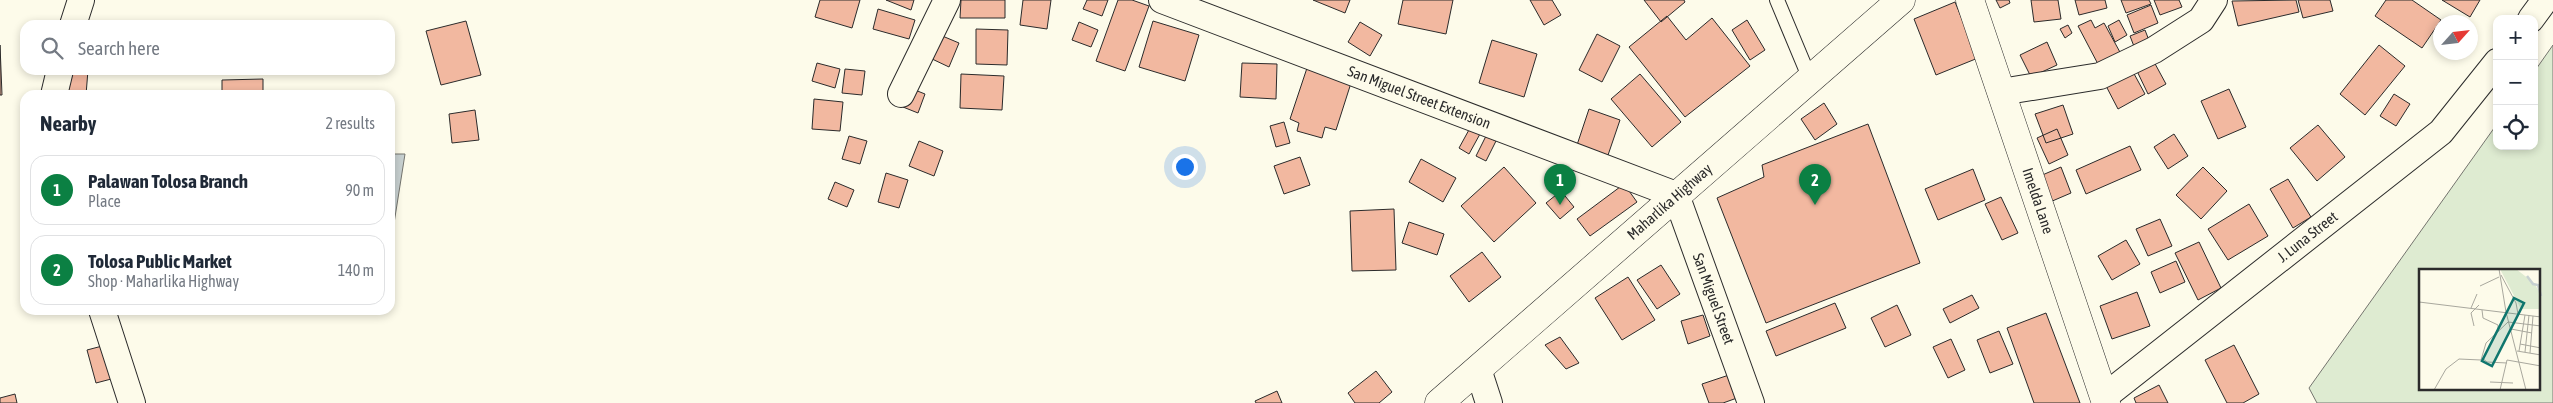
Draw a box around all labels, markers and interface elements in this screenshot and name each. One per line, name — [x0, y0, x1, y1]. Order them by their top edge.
north arrow — [2433, 15, 2478, 60]
map controls — [2493, 15, 2538, 150]
button: + — [2493, 15, 2538, 60]
search box — [20, 20, 395, 75]
icon: search — [38, 34, 66, 62]
text: Search here — [78, 37, 160, 59]
button: − — [2493, 60, 2538, 105]
street label: San Miguel Street Extension — [1345, 62, 1493, 132]
button: locate — [2493, 105, 2538, 150]
text: Nearby — [40, 111, 96, 135]
text: 2 results — [325, 114, 375, 132]
your location — [1172, 154, 1198, 180]
street label: Maharlika Highway — [1623, 160, 1715, 243]
pin: 1 — [1544, 164, 1576, 205]
pin: 2 — [1799, 164, 1831, 205]
street label: Imelda Lane — [2019, 166, 2057, 236]
text: Palawan Tolosa Branch — [88, 170, 248, 192]
text: 1 — [53, 181, 61, 199]
text: 90 m — [345, 181, 374, 199]
text: Place — [88, 192, 121, 210]
street label: J. Luna Street — [2274, 208, 2341, 265]
text: Tolosa Public Market — [88, 250, 232, 272]
street label: San Miguel Street — [1690, 251, 1738, 346]
text: 2 — [53, 261, 61, 279]
text: 140 m — [338, 261, 374, 279]
inset map — [2419, 269, 2540, 390]
text: Shop · Maharlika Highway — [88, 272, 239, 290]

